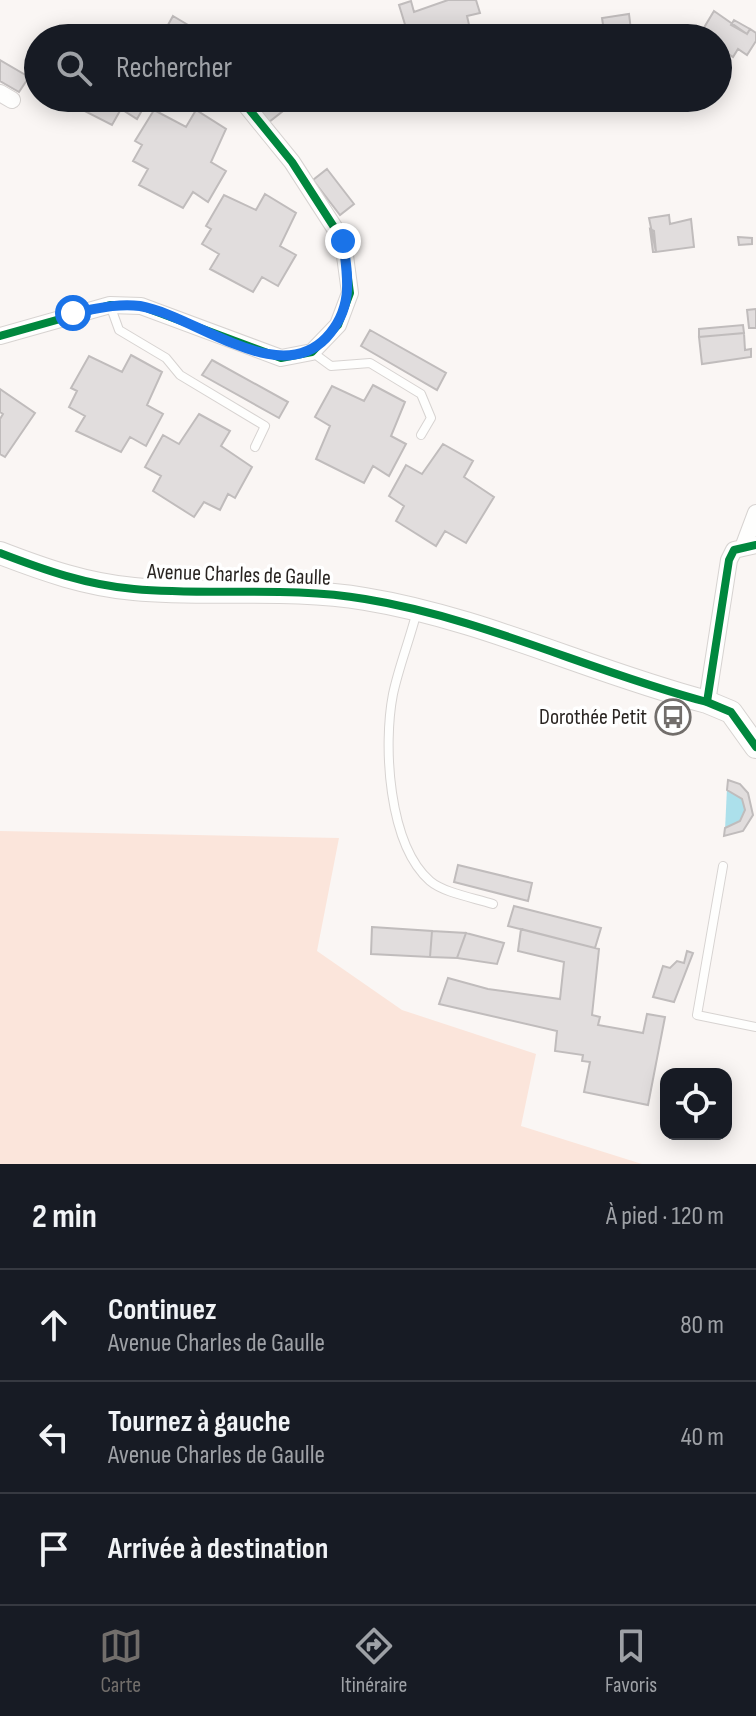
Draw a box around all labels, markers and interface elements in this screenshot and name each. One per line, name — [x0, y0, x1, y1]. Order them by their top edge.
search box — [24, 24, 732, 112]
icon: search — [52, 46, 96, 90]
text: Rechercher — [116, 50, 232, 86]
route end — [325, 223, 361, 259]
route start — [55, 295, 91, 331]
street label: Avenue Charles de Gaulle — [146, 558, 331, 592]
bus stop icon: Dorothée Petit — [654, 698, 692, 736]
place label: Dorothée Petit — [539, 704, 647, 731]
map controls — [660, 1068, 732, 1140]
button: locate — [660, 1068, 732, 1140]
text: 2 min — [32, 1196, 97, 1237]
text: À pied · 120 m — [606, 1201, 724, 1232]
text: Continuez — [108, 1292, 217, 1328]
icon: ahead — [32, 1303, 76, 1347]
text: 80 m — [680, 1310, 724, 1341]
text: Avenue Charles de Gaulle — [108, 1328, 325, 1359]
text: Tournez à gauche — [108, 1404, 291, 1440]
icon: left — [32, 1415, 76, 1459]
text: 40 m — [681, 1422, 724, 1453]
text: Avenue Charles de Gaulle — [108, 1440, 325, 1471]
icon: arrive — [32, 1527, 76, 1571]
text: Arrivée à destination — [108, 1531, 328, 1567]
tab: Carte — [99, 1624, 143, 1699]
tab: Itinéraire — [341, 1624, 407, 1699]
tab: Favoris — [605, 1624, 657, 1699]

